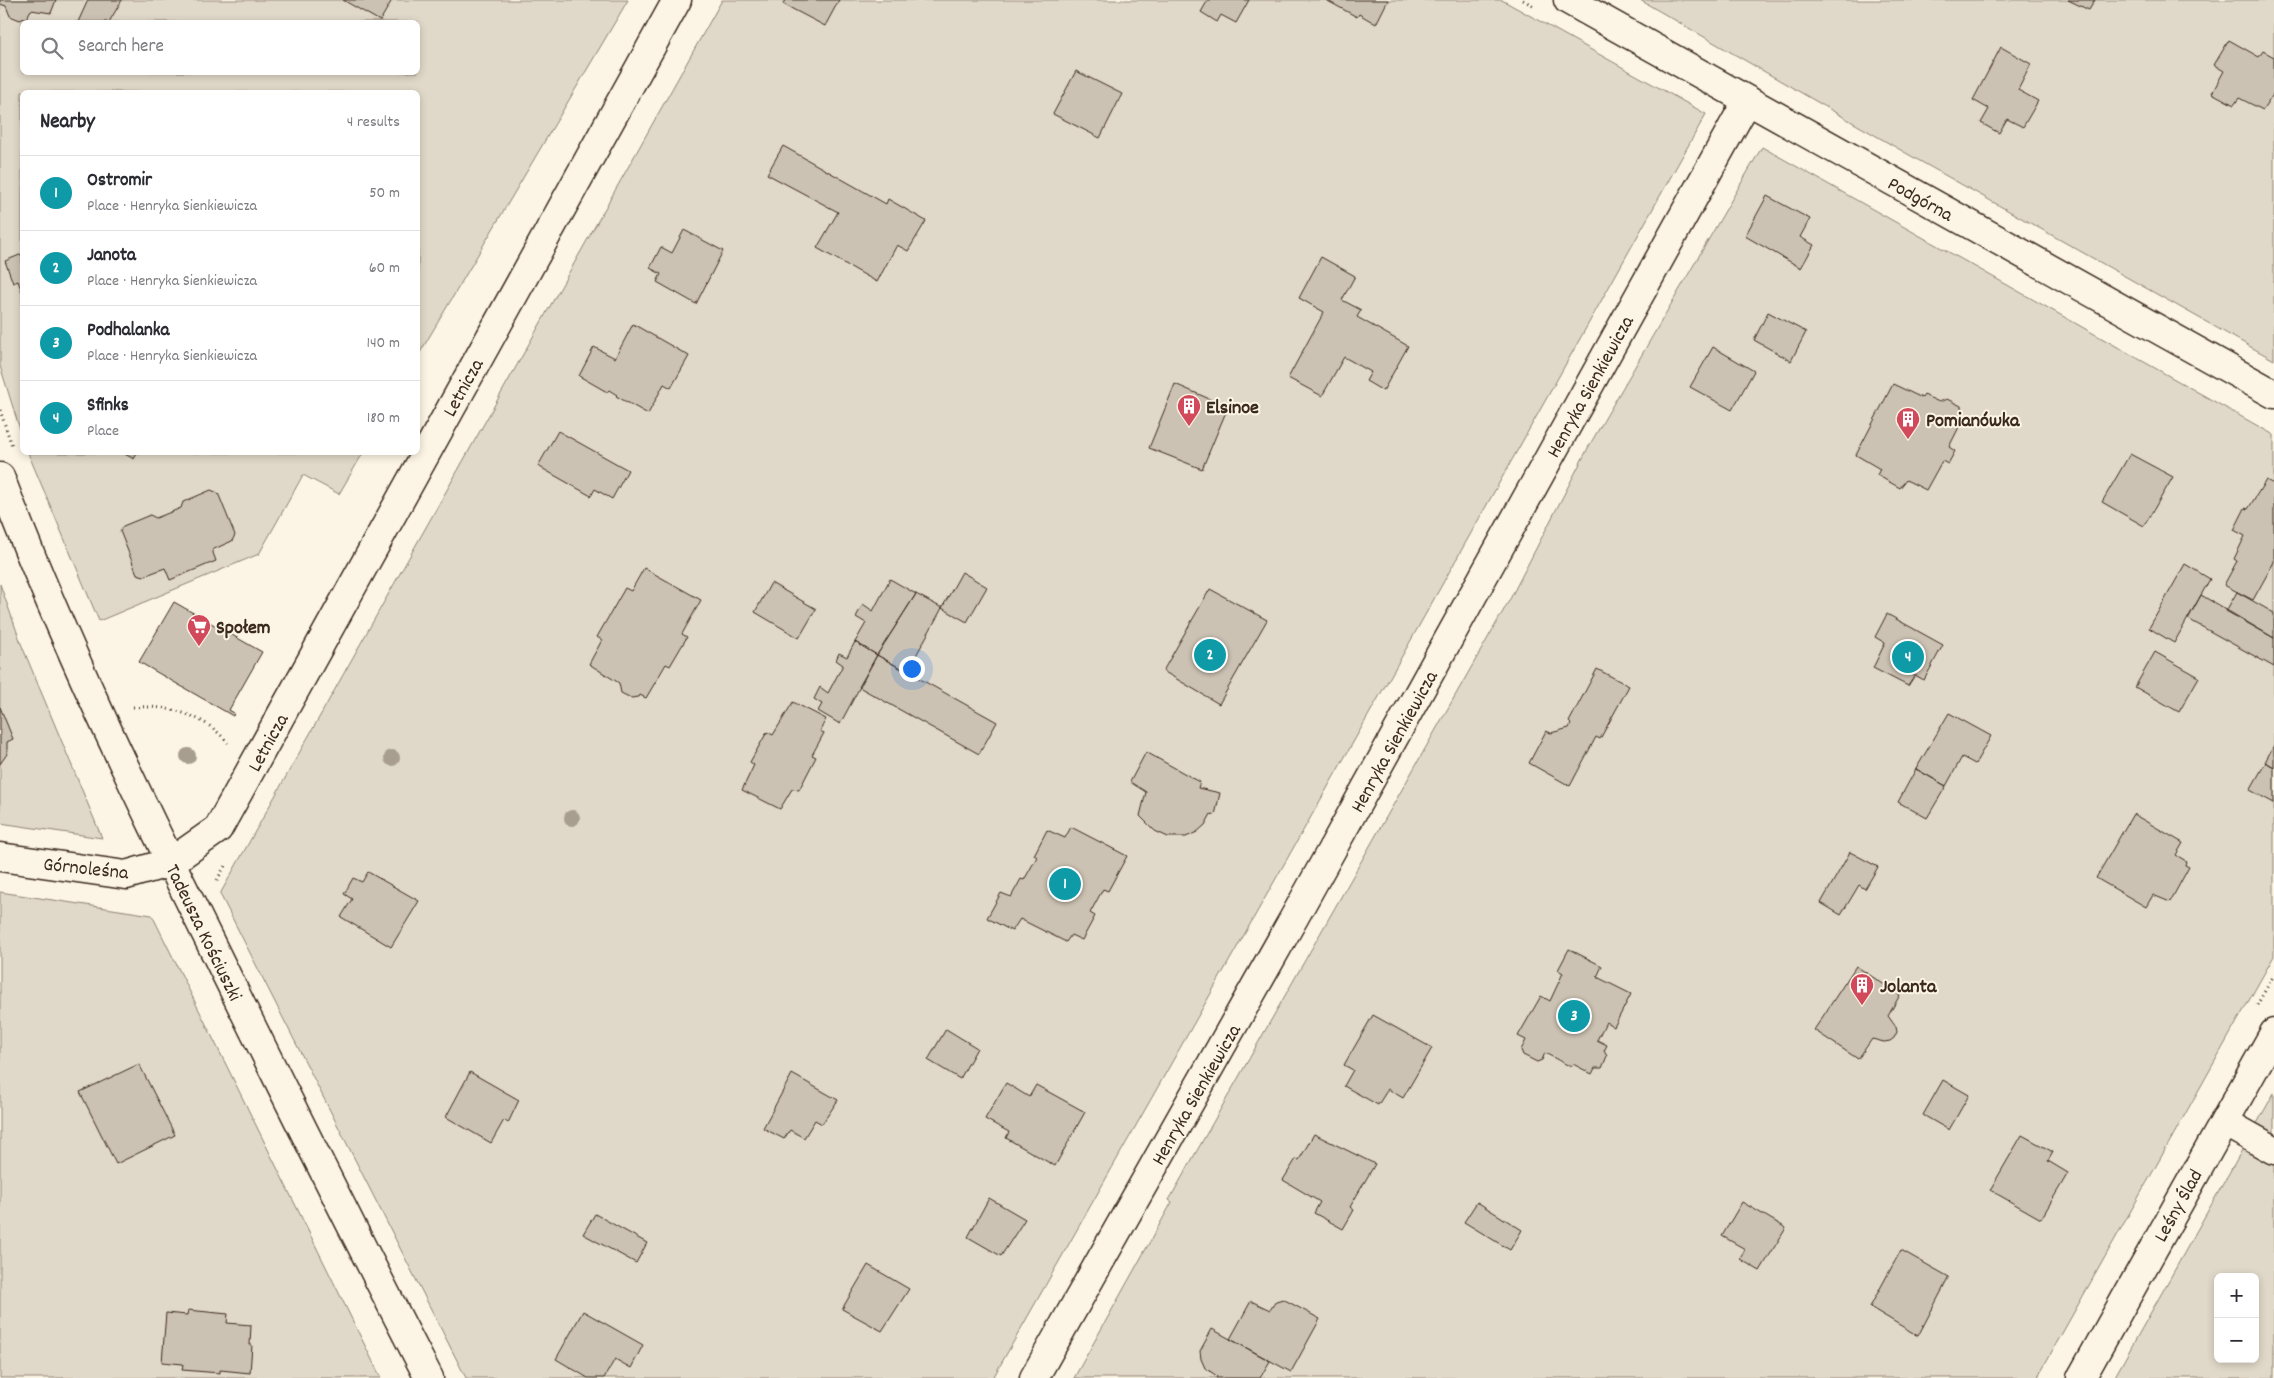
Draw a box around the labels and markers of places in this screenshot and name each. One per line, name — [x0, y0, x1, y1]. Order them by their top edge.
building icon: Elsinoe — [1176, 393, 1202, 427]
place label: Elsinoe — [1206, 395, 1259, 423]
building icon: Pomianówka — [1895, 406, 1921, 440]
place label: Pomianówka — [1926, 408, 2020, 436]
supermarket icon: Społem — [186, 613, 212, 647]
place label: Społem — [216, 615, 271, 643]
pin: 2 — [1194, 636, 1226, 674]
pin: 4 — [1892, 638, 1924, 676]
pin: 1 — [1049, 865, 1081, 903]
building icon: Jolanta — [1849, 972, 1875, 1006]
place label: Jolanta — [1880, 974, 1937, 1002]
pin: 3 — [1558, 997, 1590, 1035]

